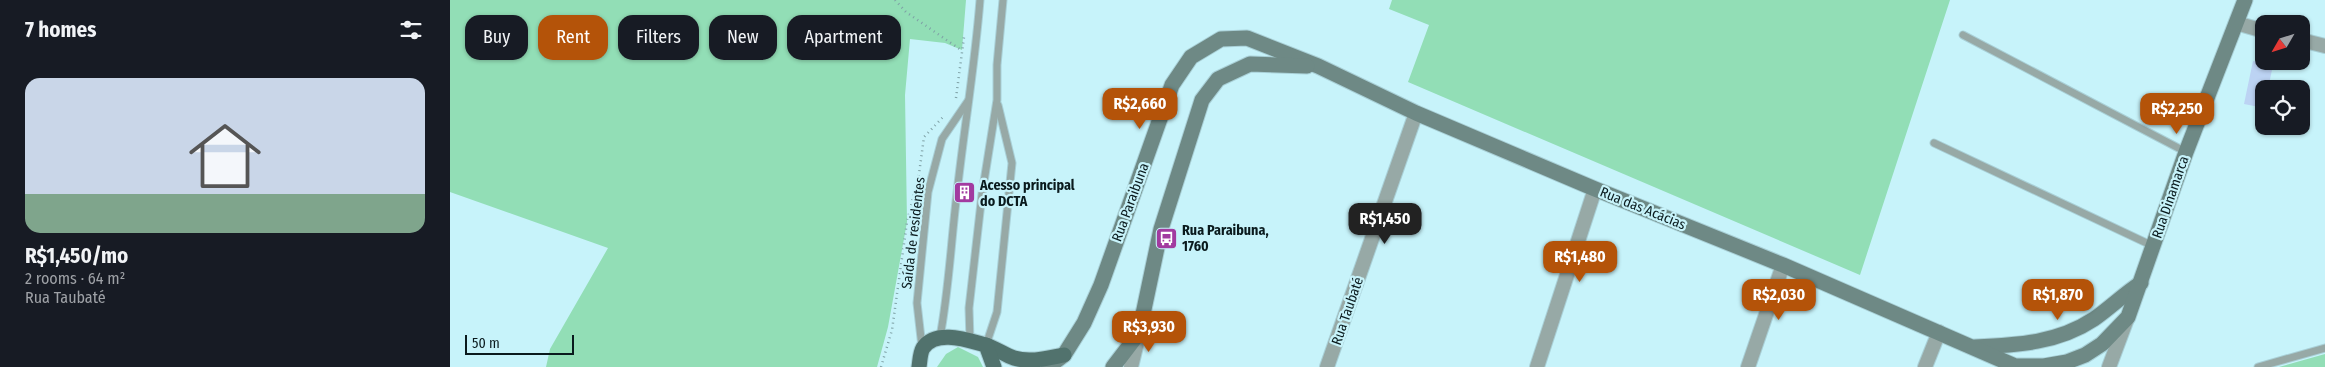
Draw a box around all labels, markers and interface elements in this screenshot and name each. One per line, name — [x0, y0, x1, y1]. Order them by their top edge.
chip: Buy — [465, 15, 528, 60]
chip: Rent — [538, 15, 608, 60]
chip: Filters — [618, 15, 699, 60]
chip: New — [709, 15, 777, 60]
chip: Apartment — [787, 15, 901, 60]
north arrow — [2255, 15, 2310, 70]
map controls — [2255, 15, 2310, 135]
icon: filters — [397, 16, 425, 44]
text: 7 homes — [25, 17, 96, 43]
button: locate — [2255, 80, 2310, 135]
pin: R$2,660 — [1094, 88, 1186, 130]
pin: R$2,250 — [2131, 92, 2223, 135]
text: R$2,660 — [1114, 94, 1167, 113]
text: R$2,250 — [2151, 99, 2203, 118]
icon: home — [180, 111, 270, 201]
street label: Rua Dinamarca — [2148, 154, 2193, 241]
street label: Rua Paraibuna — [1108, 160, 1153, 244]
street label: Saída de residentes — [898, 176, 929, 290]
place label: Acesso principal do DCTA — [979, 177, 1075, 210]
building icon: Acesso principal do DCTA — [952, 181, 976, 205]
street label: Rua das Acácias — [1597, 184, 1688, 233]
pin: R$1,450 — [1339, 202, 1431, 245]
text: R$1,450 — [1360, 209, 1410, 228]
place label: Rua Paraibuna, 1760 — [1182, 222, 1269, 255]
bus stop icon: Rua Paraibuna, 1760 — [1154, 226, 1178, 250]
pin: R$1,480 — [1534, 240, 1626, 283]
text: R$1,450/mo — [25, 243, 128, 269]
text: R$1,480 — [1554, 247, 1606, 266]
text: 2 rooms · 64 m² — [25, 269, 125, 288]
street label: Rua Taubaté — [1328, 275, 1367, 347]
pin: R$2,030 — [1733, 278, 1825, 321]
pin: R$1,870 — [2012, 278, 2104, 321]
text: R$2,030 — [1753, 285, 1805, 304]
text: R$1,870 — [2033, 285, 2083, 304]
text: Rua Taubaté — [25, 288, 106, 307]
pin: R$3,930 — [1103, 310, 1195, 353]
text: R$3,930 — [1123, 317, 1175, 336]
scale bar — [465, 332, 574, 355]
text: 50 m — [472, 335, 500, 352]

